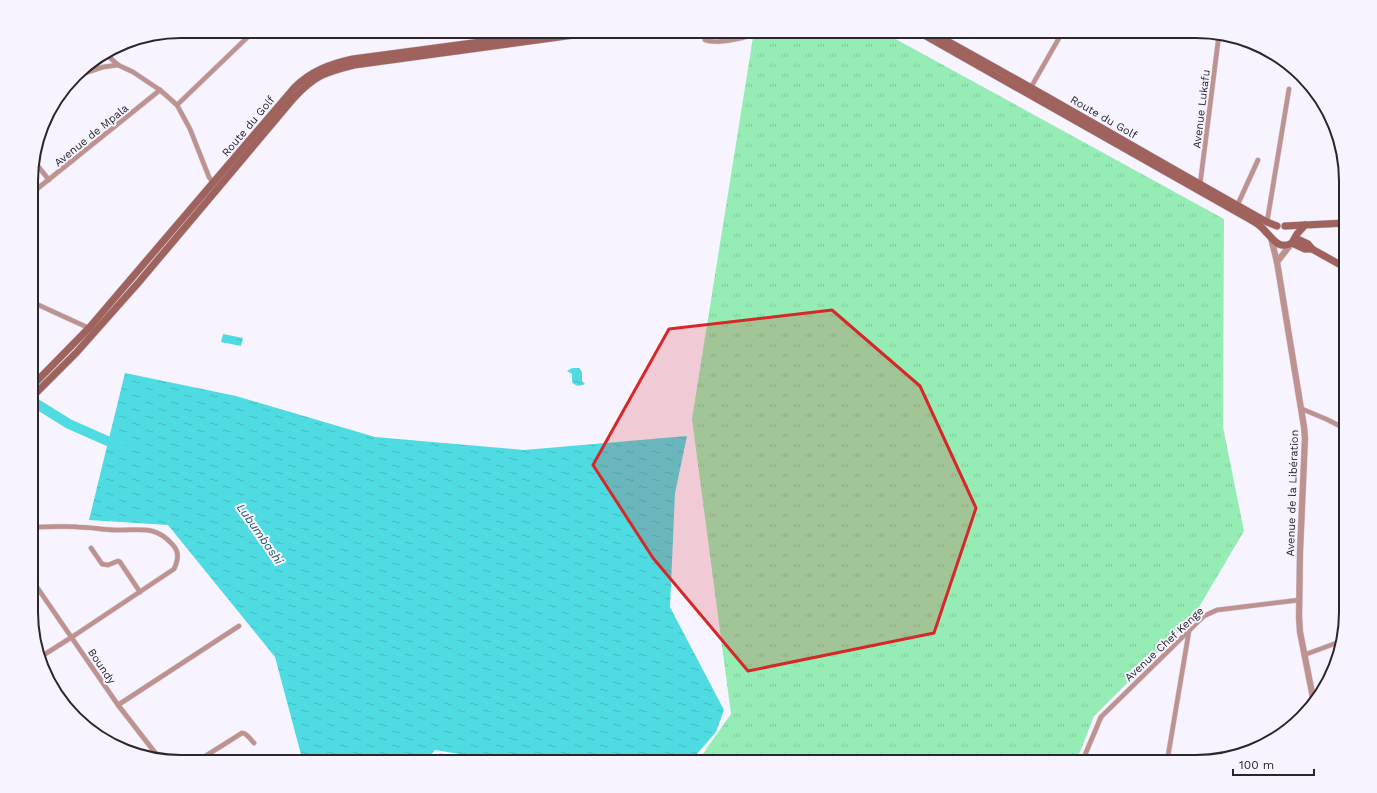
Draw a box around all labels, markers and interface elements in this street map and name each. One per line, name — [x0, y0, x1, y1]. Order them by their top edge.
street label: Avenue Lukafu — [1190, 69, 1213, 149]
street label: Route du Golf — [219, 93, 278, 159]
street label: Route du Golf — [1068, 93, 1140, 142]
street label: Avenue de Mpala — [52, 101, 131, 169]
street label: Avenue de la Libération — [1284, 429, 1301, 557]
water label: Lubumbashi — [234, 501, 287, 568]
street label: Avenue Chef Kenge — [1122, 604, 1206, 684]
street label: Boundy — [85, 646, 118, 687]
scale bar — [1233, 751, 1314, 777]
text: 100 m — [1239, 758, 1274, 772]

